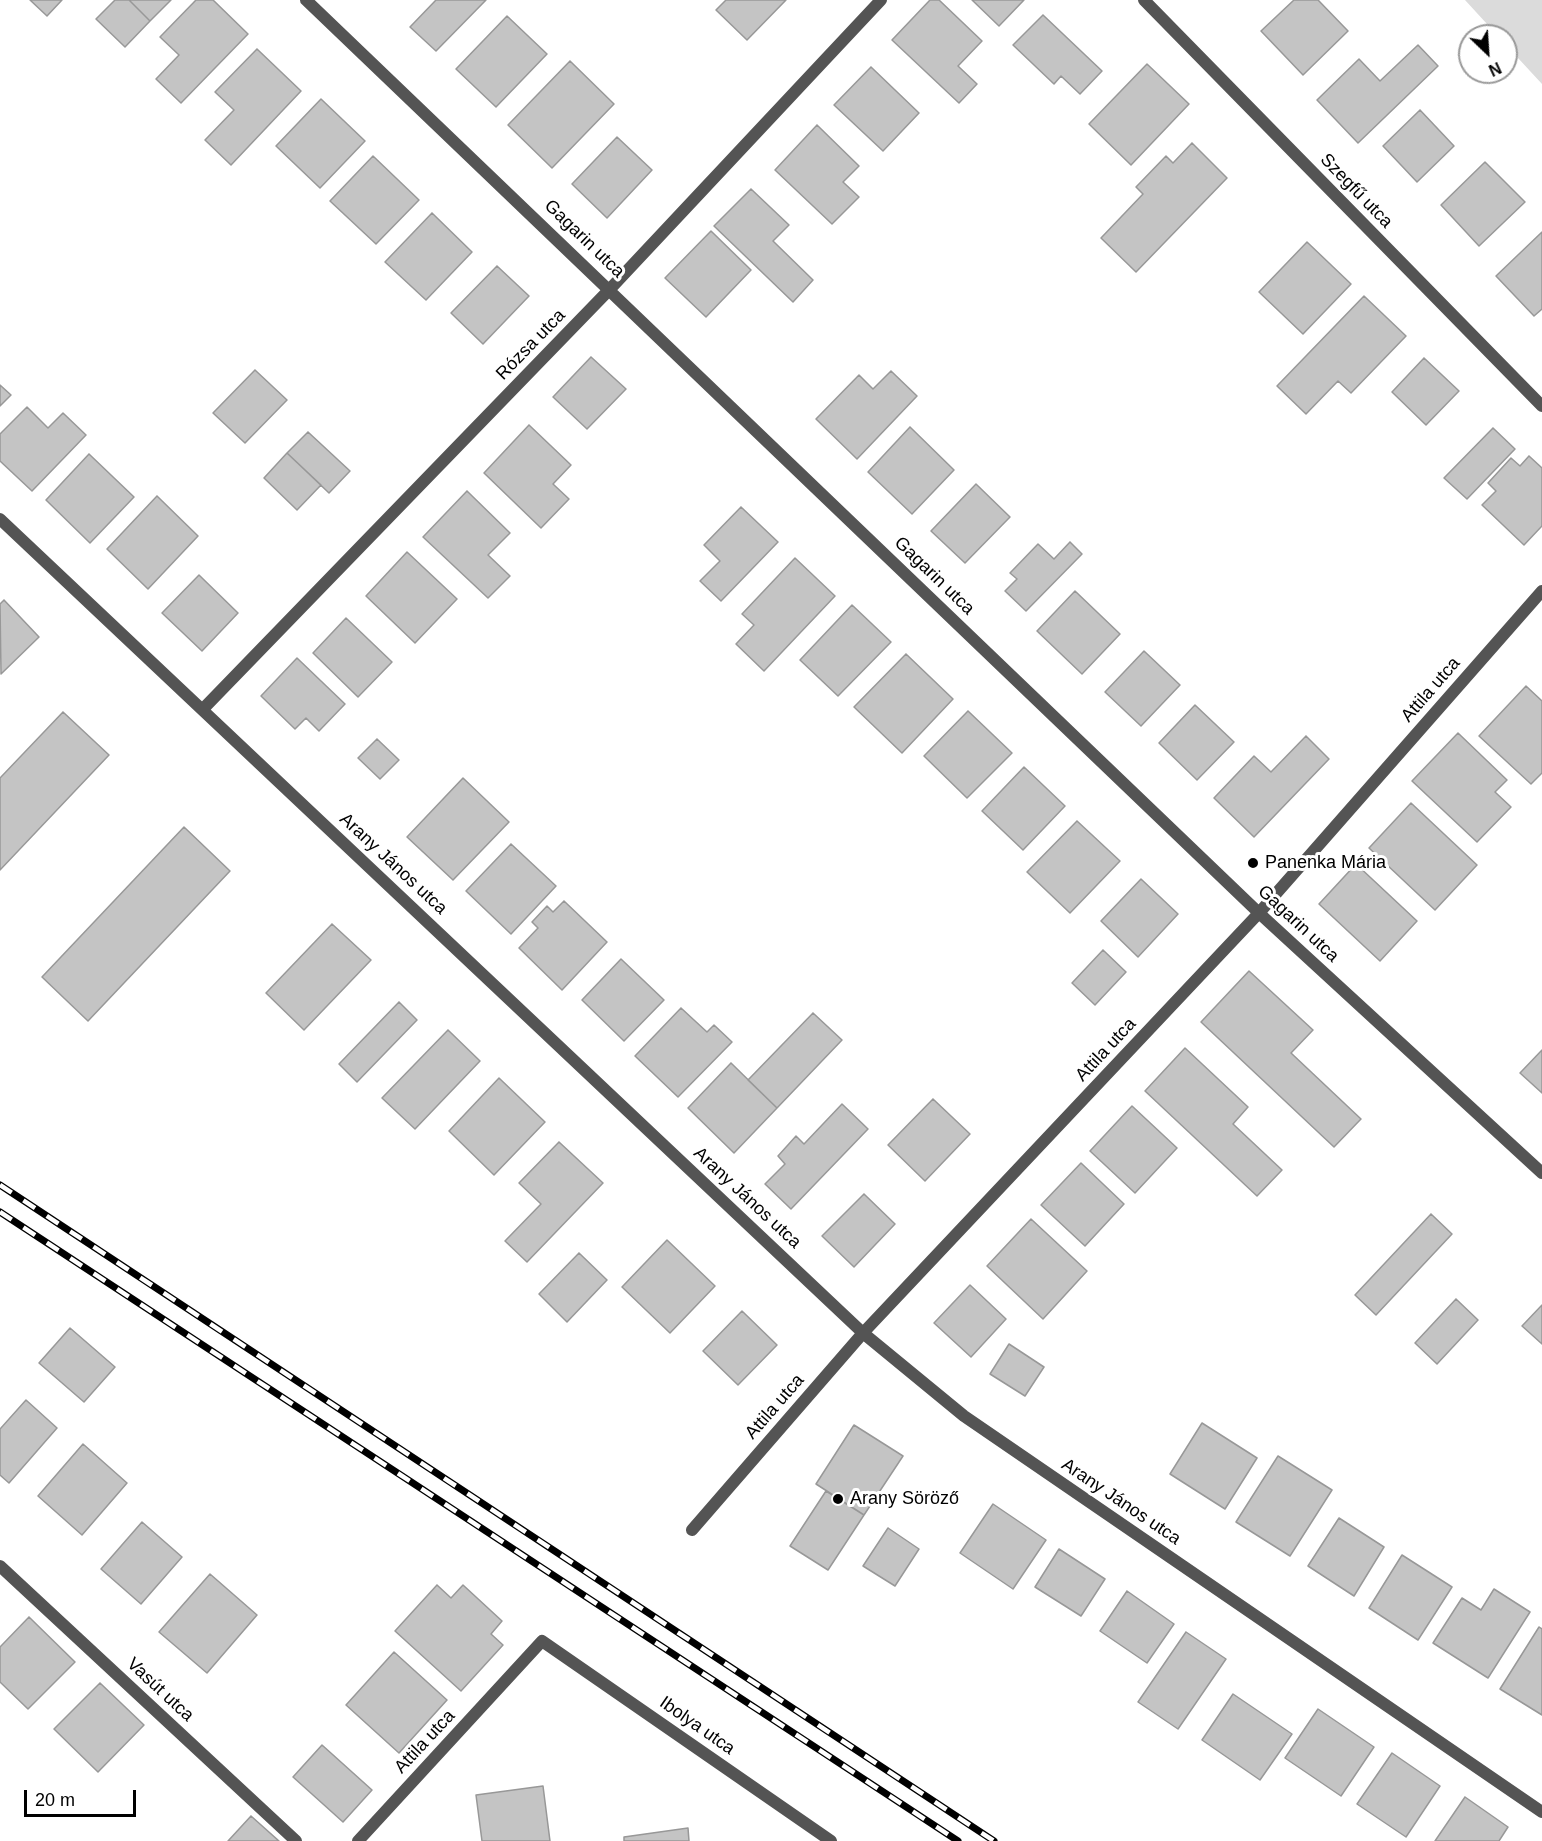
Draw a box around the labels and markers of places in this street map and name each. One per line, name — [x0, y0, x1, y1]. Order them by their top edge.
place label: Panenka Mária — [1265, 852, 1386, 874]
marker: Panenka Mária — [1246, 856, 1260, 870]
place label: Arany Söröző — [850, 1488, 959, 1510]
marker: Arany Söröző — [831, 1492, 845, 1506]

